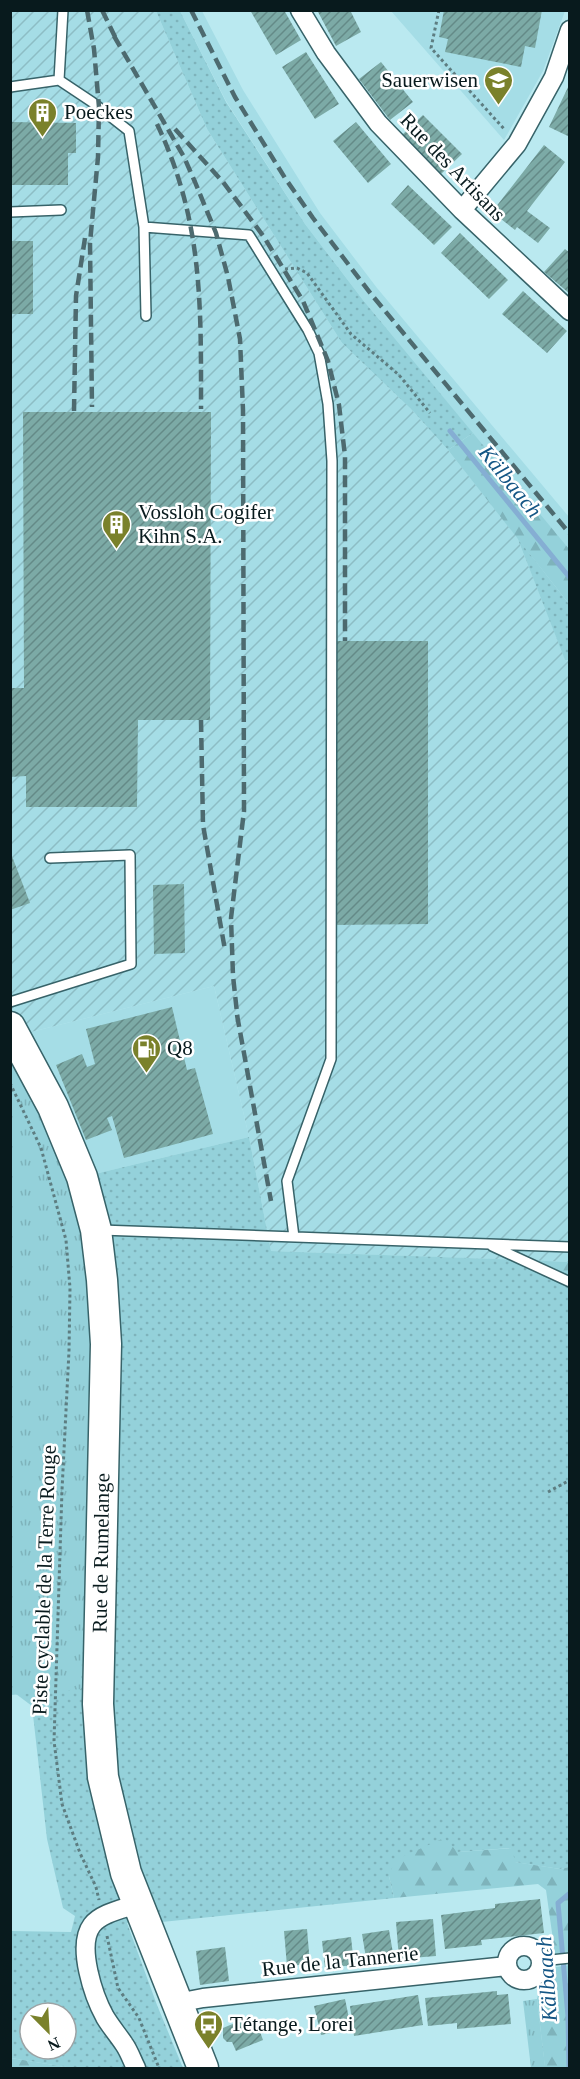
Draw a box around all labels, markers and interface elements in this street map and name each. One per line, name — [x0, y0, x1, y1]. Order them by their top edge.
school or university icon: Sauerwisen — [483, 64, 515, 106]
place label: Sauerwisen — [381, 68, 478, 92]
building icon: Poeckes — [27, 96, 59, 138]
place label: Poeckes — [64, 100, 133, 124]
street label: Rue des Artisans — [395, 108, 511, 226]
water label: Kälbaach — [473, 439, 547, 522]
place label: Vossloh Cogifer Kihn S.A. — [138, 500, 274, 548]
building icon: Vossloh Cogifer Kihn S.A. — [101, 508, 133, 550]
fuel station icon: Q8 — [130, 1032, 162, 1074]
place label: Q8 — [167, 1036, 193, 1060]
street label: Piste cyclable de la Terre Rouge — [27, 1444, 61, 1716]
street label: Rue de Rumelange — [88, 1473, 114, 1633]
water label: Kälbaach — [531, 1935, 562, 2024]
street label: Rue de la Tannerie — [261, 1941, 419, 1981]
north arrow — [18, 2001, 78, 2061]
bus stop icon: Tétange, Lorei — [193, 2008, 225, 2050]
place label: Tétange, Lorei — [230, 2012, 354, 2036]
text: N — [45, 2034, 63, 2055]

